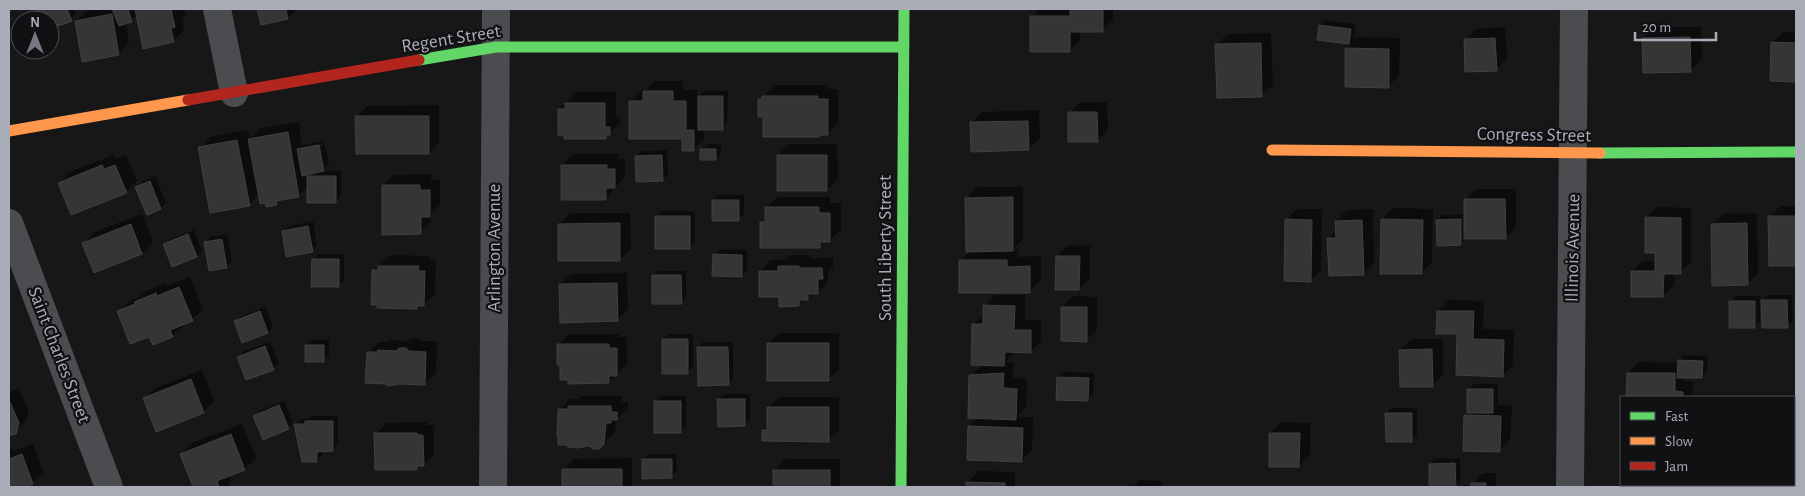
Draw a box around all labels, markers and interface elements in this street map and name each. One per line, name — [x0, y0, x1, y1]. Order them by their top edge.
north arrow — [10, 10, 60, 60]
scale bar — [1635, 10, 1716, 42]
text: N — [30, 16, 40, 30]
text: 20 m — [1642, 20, 1671, 35]
street label: Regent Street — [400, 22, 502, 56]
street label: Congress Street — [1477, 125, 1591, 145]
street label: South Liberty Street — [876, 175, 895, 321]
street label: Arlington Avenue — [485, 184, 504, 312]
street label: Illinois Avenue — [1563, 194, 1583, 302]
street label: Saint Charles Street — [24, 284, 94, 426]
legend — [1620, 396, 1795, 486]
text: Fast — [1665, 409, 1689, 424]
text: Slow — [1665, 434, 1693, 449]
text: Jam — [1665, 459, 1688, 474]

